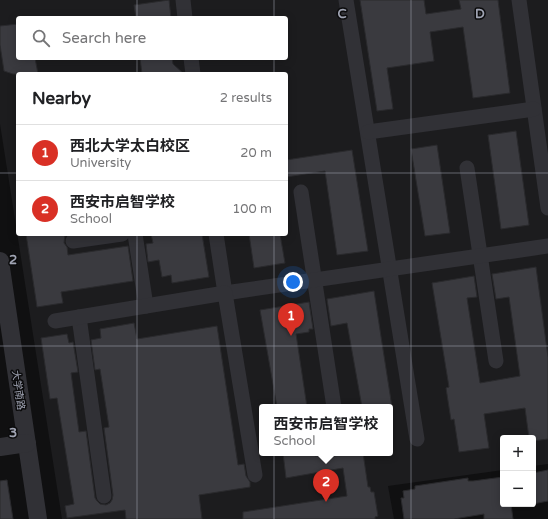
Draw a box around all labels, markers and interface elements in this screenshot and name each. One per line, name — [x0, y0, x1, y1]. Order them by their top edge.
text: C — [337, 6, 347, 22]
text: D — [475, 6, 485, 22]
search box — [16, 16, 288, 60]
icon: search — [30, 27, 52, 49]
text: Search here — [62, 29, 146, 47]
text: Nearby — [32, 88, 91, 109]
text: 2 results — [220, 90, 272, 106]
text: 西北大学太白校区 — [70, 137, 190, 155]
text: 1 — [41, 145, 49, 161]
text: 20 m — [240, 145, 272, 161]
text: University — [70, 155, 131, 171]
text: 西安市启智学校 — [70, 193, 175, 211]
text: 2 — [41, 201, 49, 217]
text: 100 m — [232, 201, 272, 217]
text: School — [70, 211, 112, 227]
text: 2 — [9, 252, 17, 268]
your location — [283, 272, 303, 292]
pin: 1 — [278, 303, 304, 336]
street label: 大学南路 — [9, 369, 27, 411]
popup — [259, 404, 393, 456]
text: 西安市启智学校 — [273, 415, 379, 433]
text: 3 — [9, 425, 17, 441]
text: School — [273, 433, 315, 449]
map controls — [500, 435, 536, 507]
button: + — [500, 435, 536, 471]
pin: 2 — [313, 469, 339, 502]
button: − — [500, 471, 536, 507]

